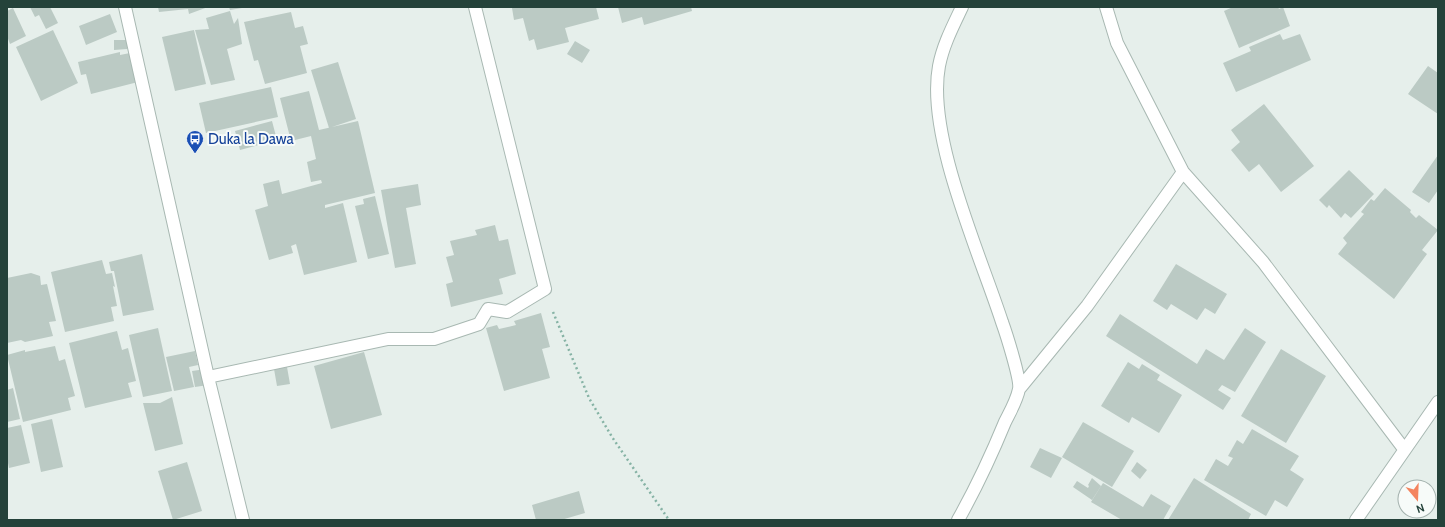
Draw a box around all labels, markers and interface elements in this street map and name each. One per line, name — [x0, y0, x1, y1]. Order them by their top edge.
bus stop icon: Duka la Dawa — [185, 129, 205, 154]
place label: Duka la Dawa — [208, 130, 295, 148]
north arrow — [1397, 479, 1437, 519]
text: N — [1414, 501, 1426, 516]

